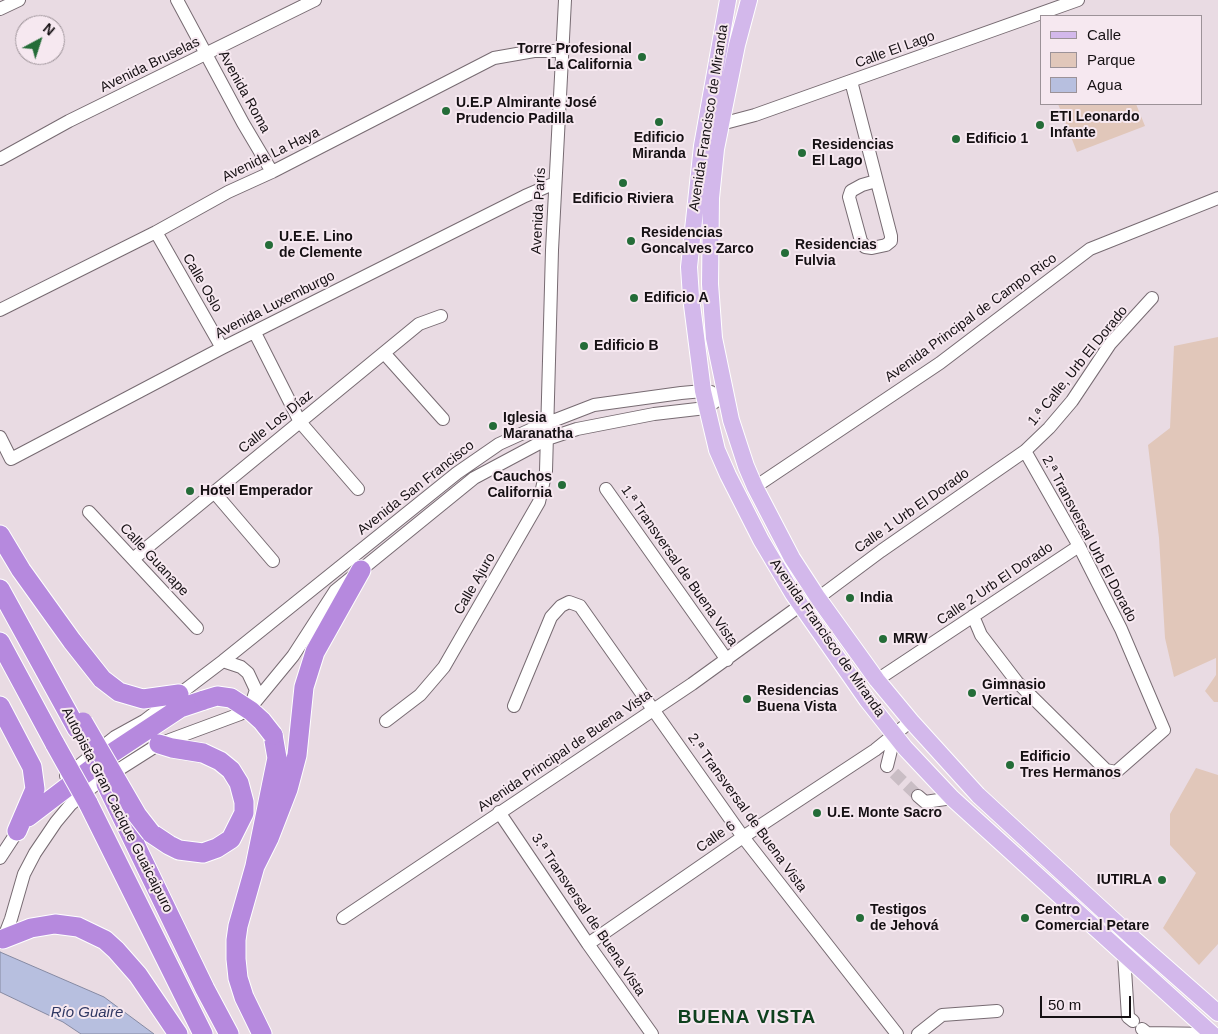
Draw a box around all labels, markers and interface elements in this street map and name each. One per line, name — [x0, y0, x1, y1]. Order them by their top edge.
north arrow — [15, 15, 65, 65]
legend — [1040, 15, 1203, 105]
text: N — [40, 20, 58, 39]
street label: Avenida Francisco de Miranda — [686, 23, 732, 213]
text: Calle — [1087, 26, 1121, 43]
street label: Calle El Lago — [853, 28, 937, 72]
street label: Avenida Bruselas — [97, 34, 203, 96]
place label: Torre Profesional La California — [517, 41, 632, 74]
street label: Avenida Roma — [214, 48, 274, 136]
marker: Torre Profesional La California — [636, 51, 648, 63]
text: Parque — [1087, 51, 1135, 68]
text: Agua — [1087, 76, 1122, 93]
place label: U.E.P Almirante José Prudencio Padilla — [456, 95, 597, 128]
marker: U.E.P Almirante José Prudencio Padilla — [440, 105, 452, 117]
place label: ETI Leonardo Infante — [1050, 109, 1139, 142]
marker: Edificio Miranda — [653, 116, 665, 128]
marker: ETI Leonardo Infante — [1034, 119, 1046, 131]
street label: Avenida La Haya — [220, 124, 322, 186]
place label: Edificio Miranda — [632, 130, 686, 162]
place label: Edificio 1 — [966, 131, 1028, 147]
marker: Edificio 1 — [950, 133, 962, 145]
place label: Residencias El Lago — [812, 137, 894, 170]
marker: Residencias El Lago — [796, 147, 808, 159]
street label: Avenida París — [528, 167, 550, 255]
marker: Edificio Riviera — [617, 177, 629, 189]
place label: Edificio Riviera — [572, 191, 674, 207]
place label: Residencias Goncalves Zarco — [641, 225, 754, 258]
place label: U.E.E. Lino de Clemente — [279, 229, 362, 262]
marker: Residencias Goncalves Zarco — [625, 235, 637, 247]
place label: Residencias Fulvia — [795, 237, 877, 270]
marker: U.E.E. Lino de Clemente — [263, 239, 275, 251]
marker: Residencias Fulvia — [779, 247, 791, 259]
street label: Avenida Principal de Campo Rico — [882, 250, 1060, 386]
street label: Calle Oslo — [179, 251, 225, 315]
street label: Avenida Luxemburgo — [212, 268, 338, 342]
place label: Edificio A — [644, 290, 709, 306]
marker: Edificio A — [628, 292, 640, 304]
street label: 1.ª Calle, Urb El Dorado — [1025, 303, 1131, 429]
place label: Edificio B — [594, 338, 659, 354]
marker: Edificio B — [578, 340, 590, 352]
street label: Calle Los Díaz — [235, 387, 317, 457]
place label: Iglesia Maranatha — [503, 410, 573, 442]
marker: Iglesia Maranatha — [487, 420, 499, 432]
street label: Avenida San Francisco — [354, 437, 478, 539]
street label: 2.ª Transversal Urb El Dorado — [1038, 453, 1140, 625]
street label: Calle 1 Urb El Dorado — [851, 465, 973, 557]
place label: Cauchos California — [487, 469, 552, 502]
marker: Cauchos California — [556, 479, 568, 491]
place label: Hotel Emperador — [200, 483, 313, 499]
street label: 1.ª Transversal de Buena Vista — [617, 483, 741, 649]
marker: Hotel Emperador — [184, 485, 196, 497]
street label: Calle Guanape — [116, 520, 192, 600]
street label: Calle 2 Urb El Dorado — [934, 539, 1056, 629]
street label: Calle Ajuro — [451, 550, 499, 618]
street label: Avenida Francisco de Miranda — [766, 556, 888, 720]
place label: India — [860, 590, 893, 606]
marker: India — [844, 592, 856, 604]
place label: MRW — [893, 631, 928, 647]
marker: MRW — [877, 633, 889, 645]
place label: Gimnasio Vertical — [982, 677, 1046, 710]
place label: Residencias Buena Vista — [757, 683, 839, 716]
street label: Avenida Principal de Buena Vista — [475, 686, 655, 816]
marker: Gimnasio Vertical — [966, 687, 978, 699]
marker: Residencias Buena Vista — [741, 693, 753, 705]
street label: Autopista Gran Cacique Guaicaipuro — [58, 705, 176, 915]
street label: 2.ª Transversal de Buena Vista — [684, 730, 810, 896]
place label: Edificio Tres Hermanos — [1020, 749, 1121, 782]
marker: Edificio Tres Hermanos — [1004, 759, 1016, 771]
place label: U.E. Monte Sacro — [827, 805, 942, 821]
marker: U.E. Monte Sacro — [811, 807, 823, 819]
street label: Calle 6 — [693, 818, 739, 856]
street label: 3.ª Transversal de Buena Vista — [527, 831, 649, 999]
place label: IUTIRLA — [1097, 872, 1152, 888]
marker: IUTIRLA — [1156, 874, 1168, 886]
place label: Testigos de Jehová — [870, 902, 938, 934]
place label: Centro Comercial Petare — [1035, 902, 1149, 934]
marker: Testigos de Jehová — [854, 912, 866, 924]
marker: Centro Comercial Petare — [1019, 912, 1031, 924]
scale bar — [1043, 986, 1134, 1018]
text: 50 m — [1048, 996, 1081, 1013]
water label: Río Guaire — [51, 1004, 123, 1022]
district label: BUENA VISTA — [676, 1007, 818, 1029]

